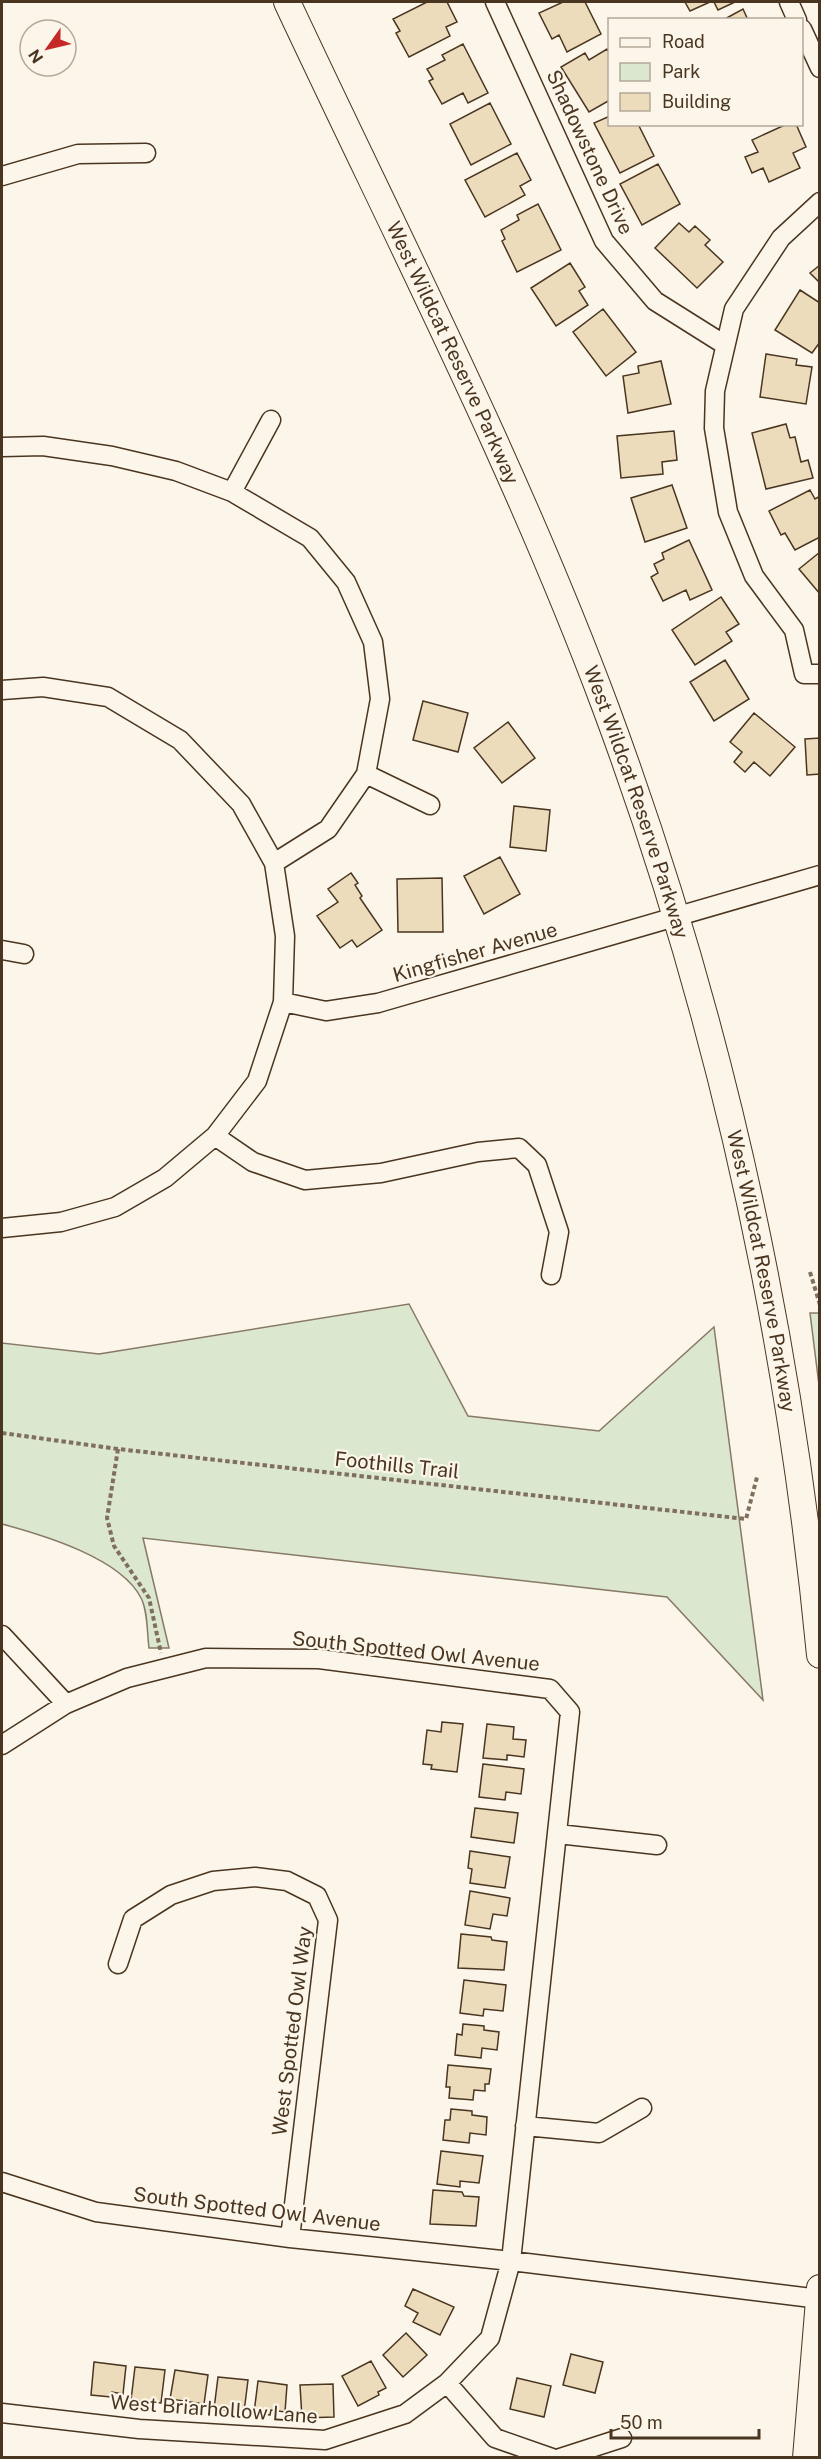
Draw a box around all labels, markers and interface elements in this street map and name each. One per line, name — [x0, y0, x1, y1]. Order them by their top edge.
north arrow — [18, 18, 78, 78]
legend — [608, 18, 803, 126]
text: Road — [662, 31, 705, 52]
text: N — [25, 46, 47, 67]
text: Park — [662, 61, 700, 82]
street label: Shadowstone Drive — [541, 66, 639, 238]
text: Building — [662, 91, 731, 112]
street label: West Wildcat Reserve Parkway — [381, 218, 524, 488]
street label: West Wildcat Reserve Parkway — [579, 662, 694, 942]
street label: Kingfisher Avenue — [390, 917, 560, 987]
street label: West Wildcat Reserve Parkway — [722, 1128, 801, 1414]
street label: Foothills Trail — [333, 1447, 461, 1483]
street label: South Spotted Owl Avenue — [291, 1626, 541, 1676]
street label: West Spotted Owl Way — [267, 1925, 317, 2137]
street label: South Spotted Owl Avenue — [132, 2182, 382, 2236]
street label: West Briarhollow Lane — [109, 2390, 319, 2428]
scale bar — [611, 2402, 760, 2440]
text: 50 m — [620, 2412, 663, 2433]

